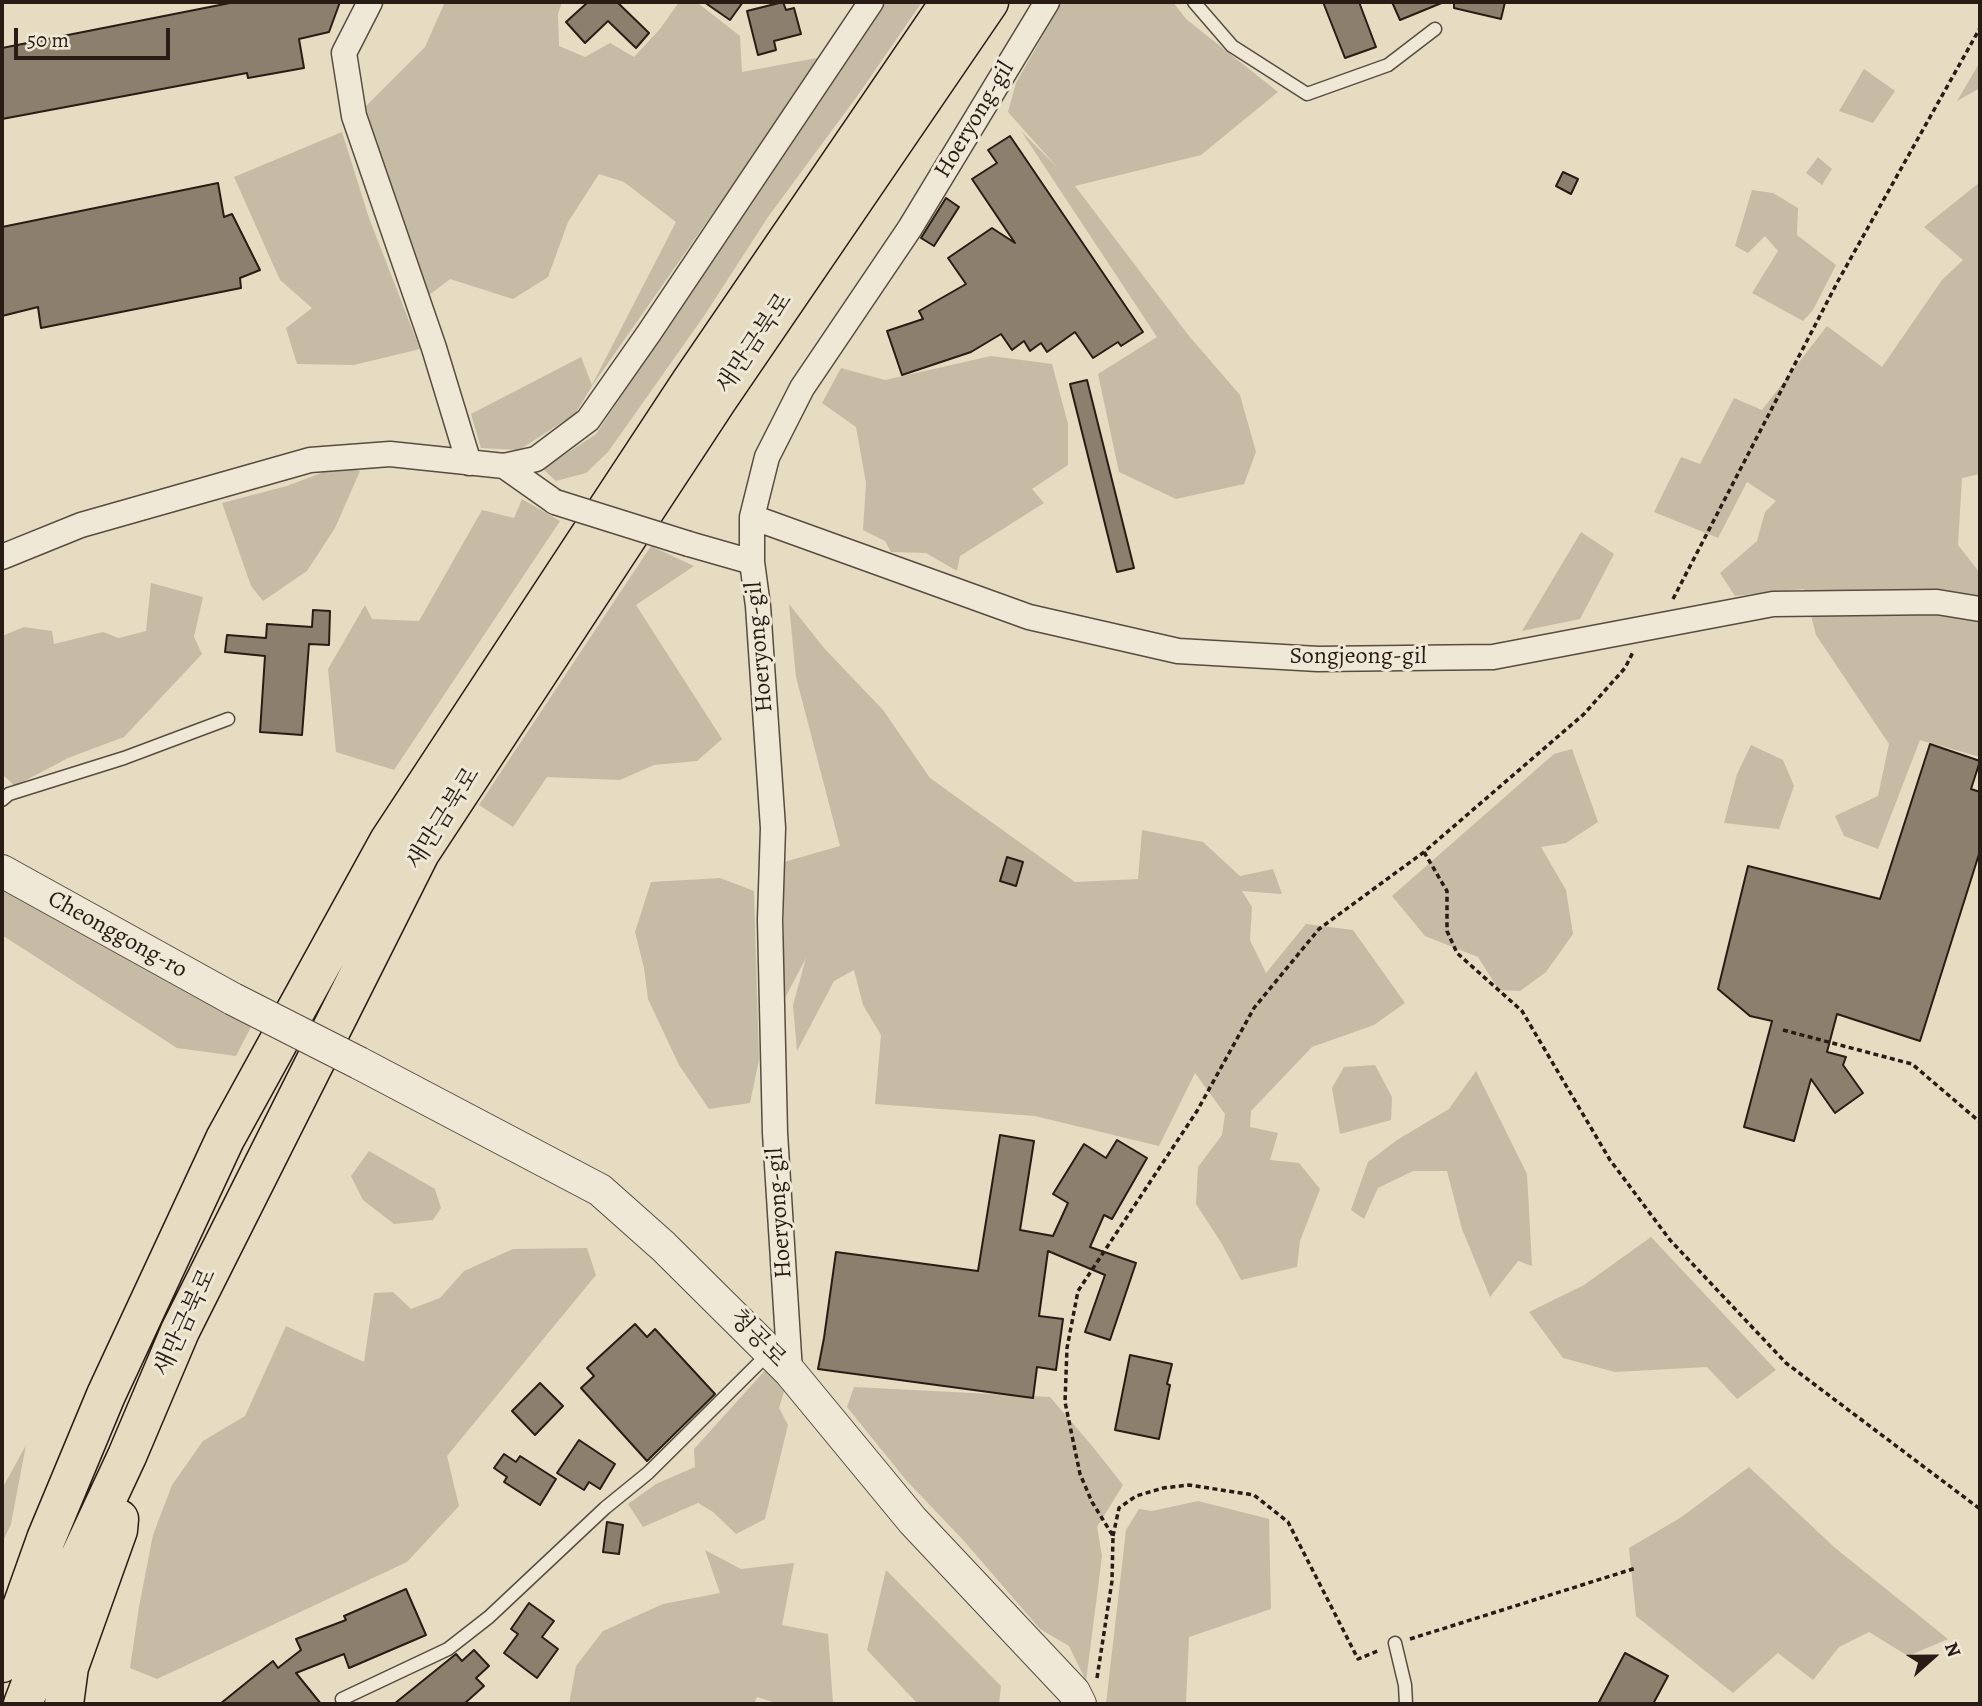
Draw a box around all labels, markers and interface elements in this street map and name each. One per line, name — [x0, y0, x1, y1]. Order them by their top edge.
scale bar — [18, 14, 173, 58]
text: 50 m — [27, 26, 69, 54]
street label: Hoeryong-gil — [929, 56, 1021, 184]
street label: 새만금북로 — [711, 288, 799, 400]
street label: Hoeryong-gil — [740, 580, 780, 714]
street label: Songjeong-gil — [1289, 643, 1427, 671]
street label: 새만금북로 — [401, 762, 487, 876]
street label: Cheonggong-ro — [42, 885, 192, 985]
street label: Hoeryong-gil — [761, 1147, 799, 1279]
street label: 새만금북로 — [148, 1264, 224, 1382]
street label: 청공로 — [722, 1304, 792, 1374]
north arrow — [1898, 1622, 1968, 1692]
text: N — [1938, 1638, 1967, 1661]

